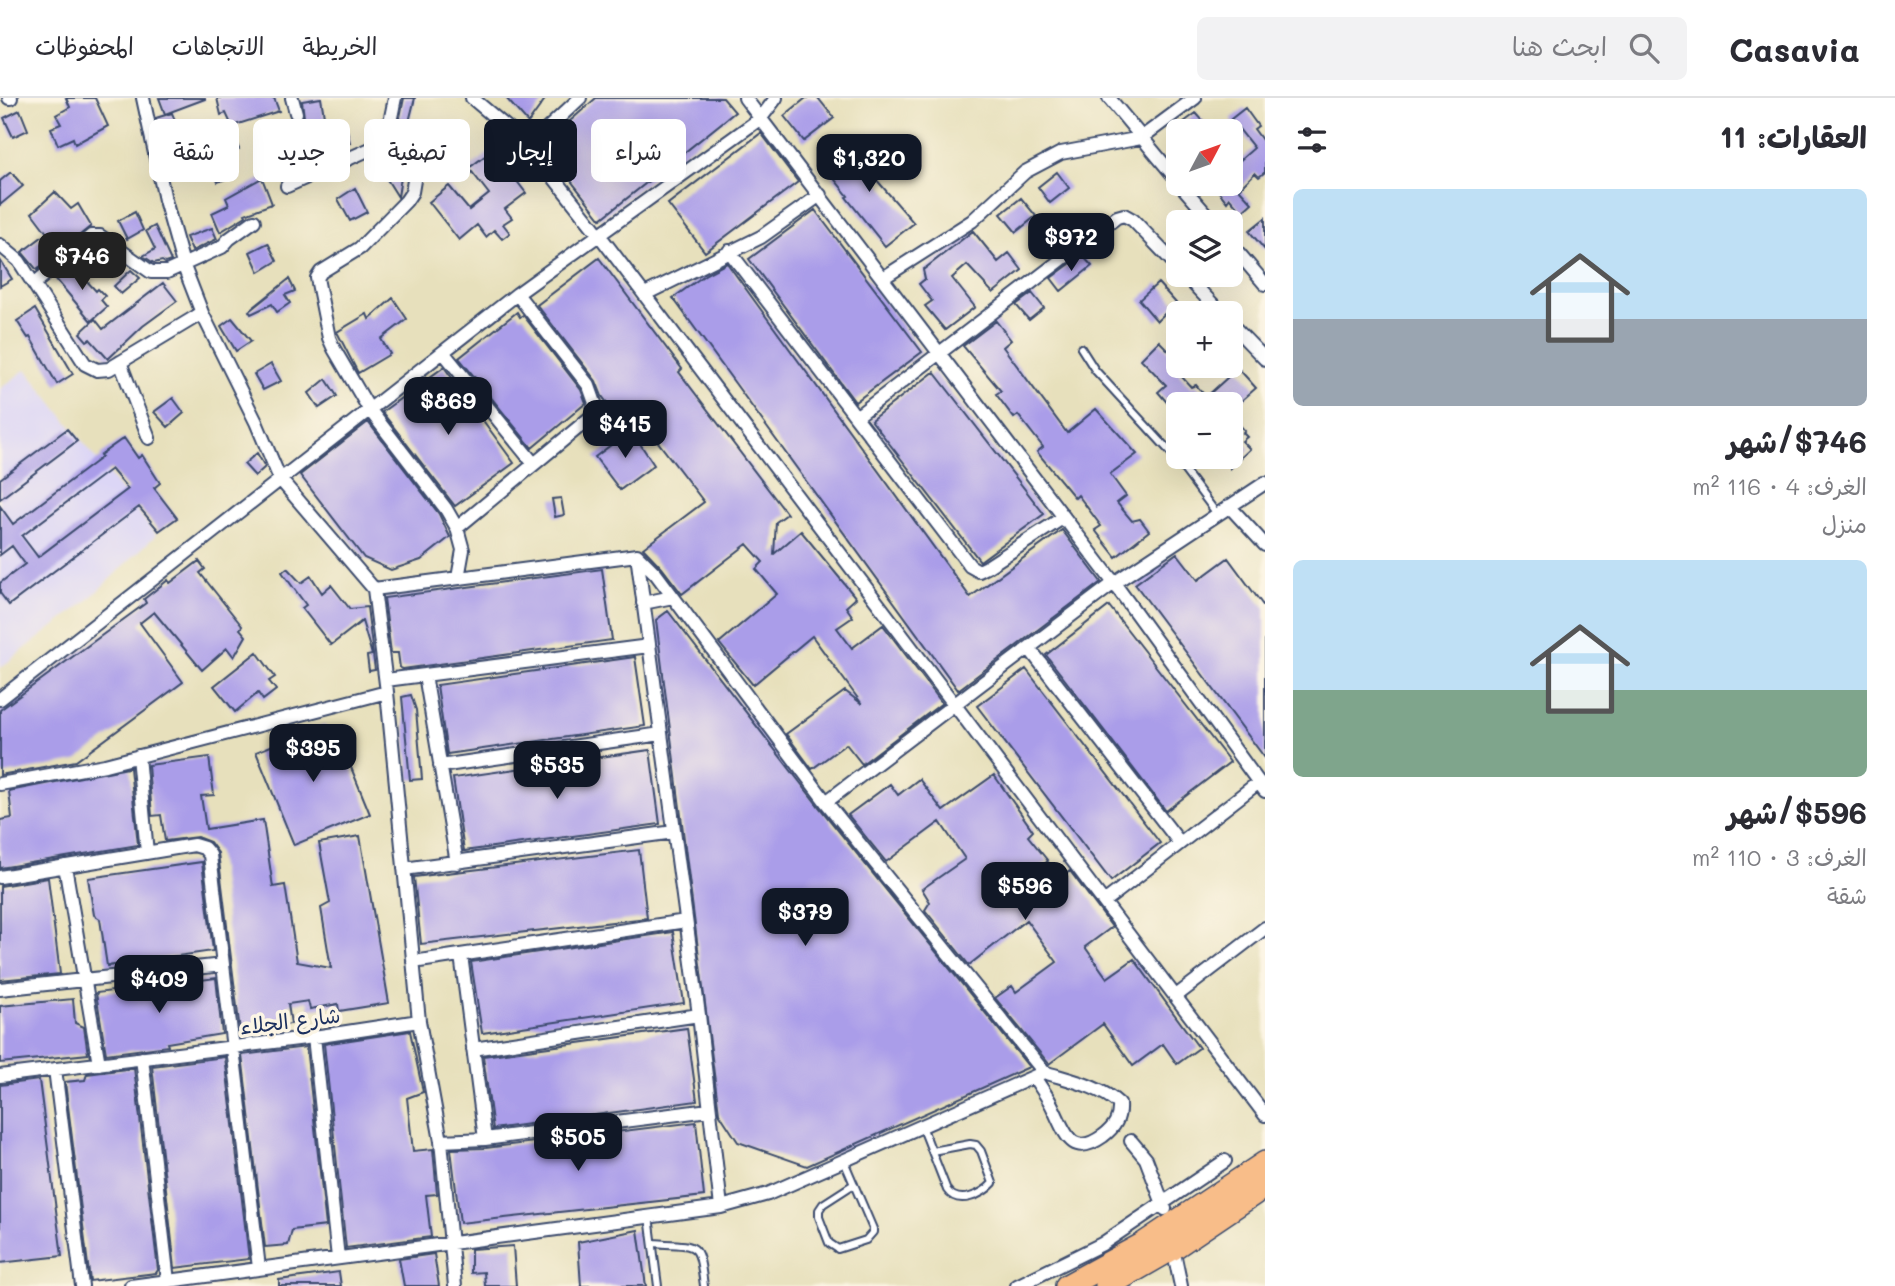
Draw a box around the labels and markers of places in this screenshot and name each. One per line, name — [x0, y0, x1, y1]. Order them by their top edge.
pin: $1,320 — [812, 134, 926, 194]
pin: $972 — [1030, 214, 1112, 273]
pin: $746 — [41, 232, 123, 292]
pin: $869 — [407, 378, 489, 437]
pin: $415 — [584, 400, 666, 460]
pin: $395 — [272, 724, 354, 784]
pin: $535 — [516, 742, 598, 801]
pin: $596 — [984, 862, 1066, 922]
pin: $379 — [764, 888, 846, 948]
pin: $409 — [118, 956, 200, 1015]
pin: $505 — [537, 1114, 619, 1173]

